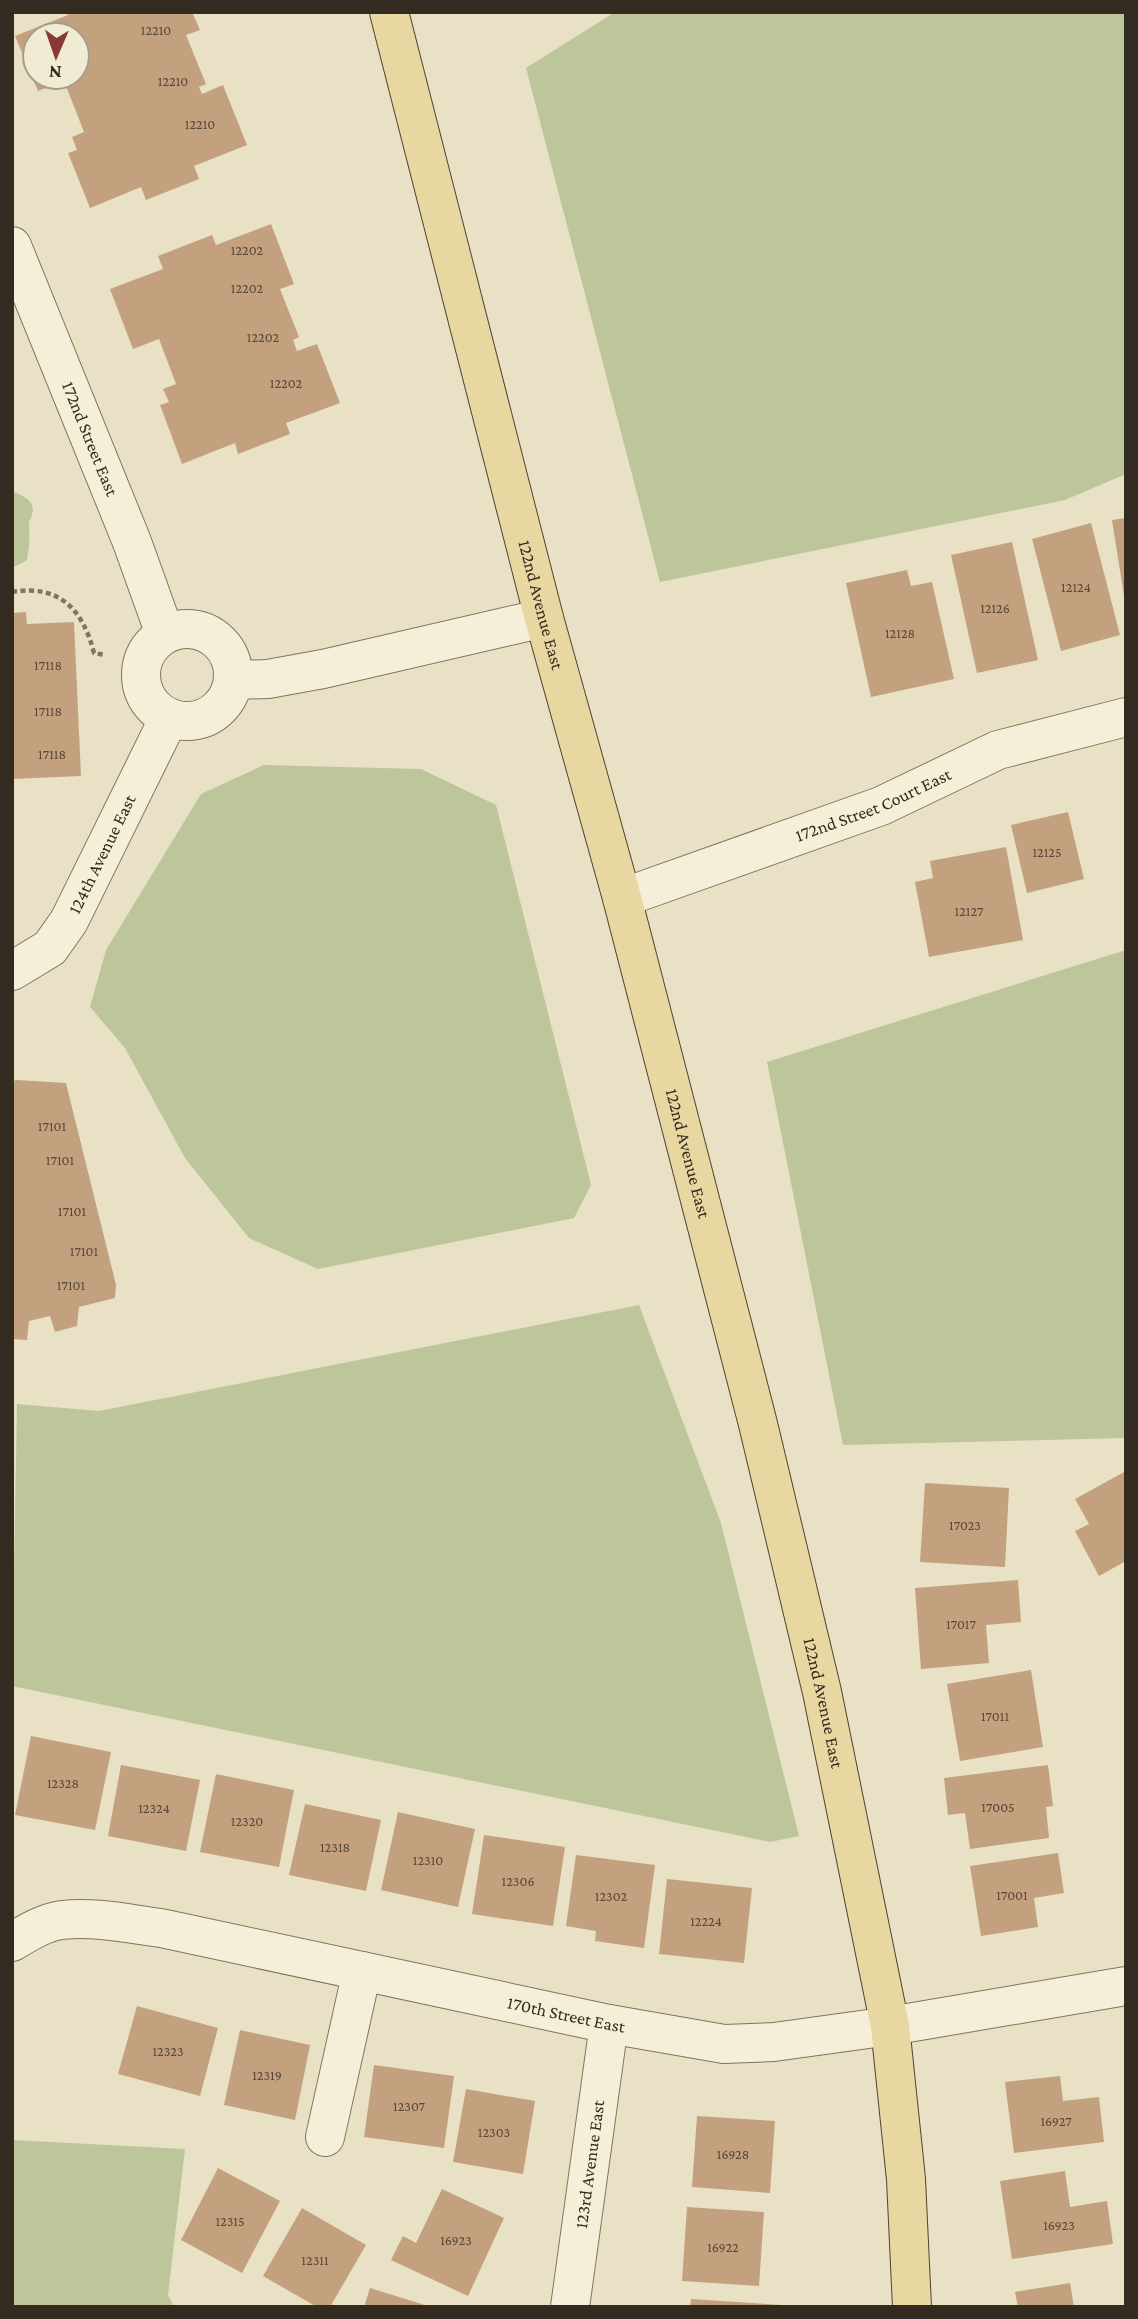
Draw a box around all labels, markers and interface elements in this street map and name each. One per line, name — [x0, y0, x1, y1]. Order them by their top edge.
north arrow — [21, 21, 91, 91]
house number: 12210 — [141, 22, 171, 38]
text: N — [49, 62, 62, 83]
house number: 12210 — [158, 73, 188, 89]
house number: 12210 — [185, 116, 215, 132]
house number: 12202 — [231, 242, 264, 258]
house number: 12202 — [231, 280, 264, 296]
house number: 12202 — [247, 329, 280, 345]
house number: 12202 — [270, 375, 303, 391]
street label: 172nd Street East — [58, 378, 123, 500]
street label: 122nd Avenue East — [514, 538, 568, 673]
house number: 12124 — [1061, 579, 1091, 595]
house number: 12126 — [980, 600, 1010, 616]
house number: 12128 — [885, 625, 915, 641]
house number: 17118 — [34, 657, 62, 673]
house number: 17118 — [34, 703, 62, 719]
house number: 17118 — [38, 746, 66, 762]
street label: 172nd Street Court East — [793, 763, 955, 846]
street label: 124th Avenue East — [64, 790, 140, 917]
house number: 12125 — [1032, 844, 1062, 860]
house number: 12127 — [955, 903, 984, 919]
street label: 122nd Avenue East — [662, 1086, 715, 1221]
house number: 17101 — [38, 1118, 67, 1134]
house number: 17101 — [46, 1152, 75, 1168]
house number: 17101 — [58, 1203, 87, 1219]
house number: 17101 — [70, 1243, 99, 1259]
house number: 17101 — [57, 1277, 86, 1293]
house number: 17023 — [949, 1517, 981, 1533]
house number: 17017 — [946, 1616, 977, 1632]
street label: 122nd Avenue East — [799, 1636, 847, 1771]
house number: 17011 — [981, 1708, 1009, 1724]
house number: 12328 — [47, 1775, 79, 1791]
house number: 17005 — [981, 1799, 1015, 1815]
house number: 12324 — [138, 1800, 170, 1816]
house number: 12320 — [231, 1813, 263, 1829]
house number: 12318 — [320, 1839, 350, 1855]
house number: 12310 — [413, 1852, 443, 1868]
house number: 12306 — [502, 1873, 535, 1889]
house number: 17001 — [996, 1887, 1028, 1903]
house number: 12302 — [595, 1888, 628, 1904]
house number: 12224 — [690, 1913, 722, 1929]
street label: 170th Street East — [505, 1992, 628, 2037]
house number: 12323 — [152, 2043, 184, 2059]
house number: 12319 — [252, 2067, 282, 2083]
house number: 12307 — [393, 2098, 426, 2114]
street label: 123rd Avenue East — [571, 2098, 609, 2230]
house number: 16927 — [1040, 2113, 1072, 2129]
house number: 12303 — [478, 2124, 510, 2140]
house number: 16928 — [717, 2146, 749, 2162]
house number: 12315 — [215, 2213, 245, 2229]
house number: 16923 — [1043, 2217, 1075, 2233]
house number: 16923 — [440, 2232, 472, 2248]
house number: 16922 — [707, 2239, 739, 2255]
house number: 12311 — [301, 2252, 329, 2268]

